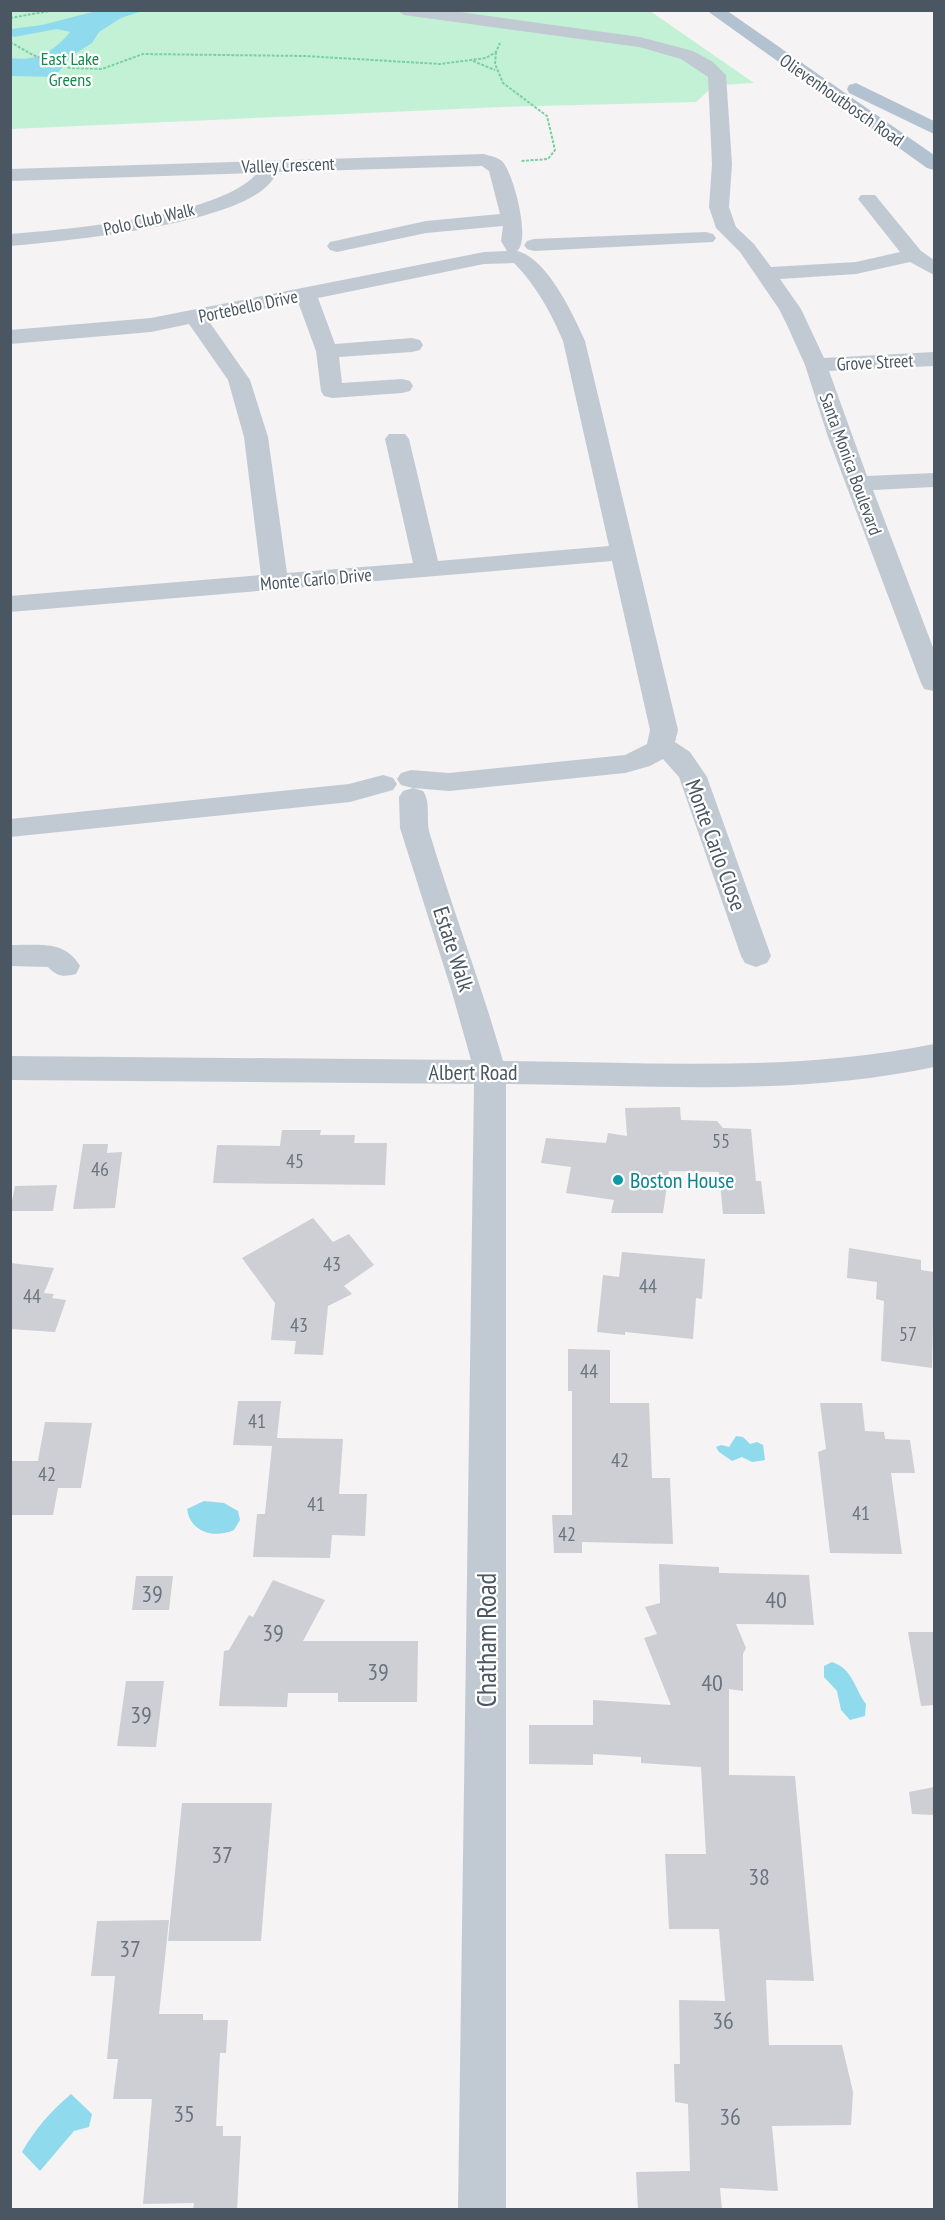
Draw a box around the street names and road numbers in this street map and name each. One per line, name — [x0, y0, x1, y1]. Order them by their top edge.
street label: Olievenhoutbosch Road — [775, 49, 909, 151]
street label: Valley Crescent — [240, 152, 335, 178]
street label: Polo Club Walk — [101, 197, 197, 241]
street label: Portebello Drive — [196, 284, 300, 328]
street label: Grove Street — [836, 349, 914, 375]
street label: Santa Monica Boulevard — [815, 390, 887, 538]
street label: Monte Carlo Drive — [259, 563, 373, 595]
street label: Monte Carlo Close — [679, 775, 753, 915]
street label: Estate Walk — [427, 903, 481, 995]
street label: Albert Road — [429, 1058, 517, 1086]
street label: Chatham Road — [469, 1573, 503, 1707]

